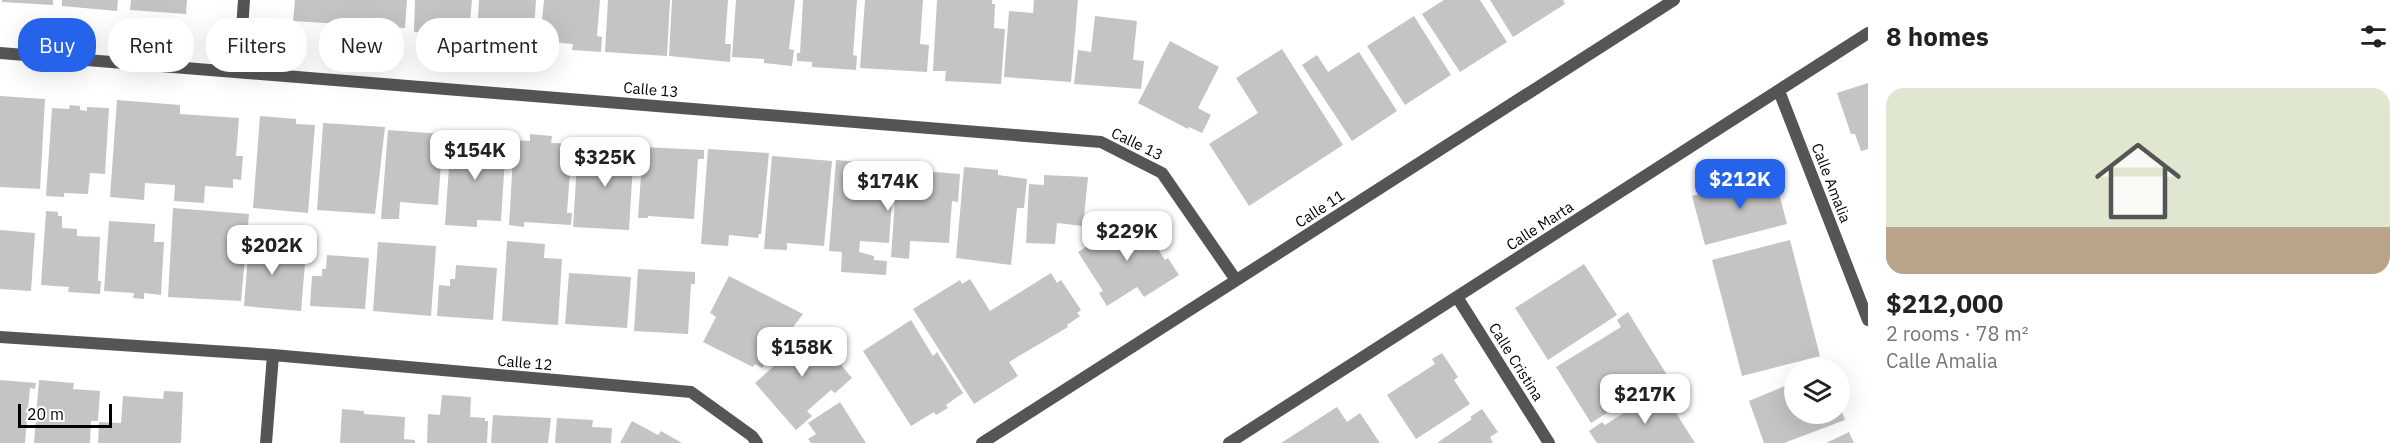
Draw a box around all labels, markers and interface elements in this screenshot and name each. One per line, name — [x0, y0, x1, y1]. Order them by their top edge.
chip: Buy — [18, 18, 96, 72]
chip: Rent — [108, 18, 194, 72]
chip: Filters — [206, 18, 307, 72]
chip: New — [319, 18, 404, 72]
chip: Apartment — [416, 18, 559, 72]
text: 8 homes — [1886, 19, 1989, 53]
icon: filters — [2357, 20, 2390, 53]
street label: Calle 13 — [623, 78, 679, 101]
street label: Calle 13 — [1108, 123, 1166, 164]
icon: home — [2084, 127, 2192, 235]
pin: $154K — [433, 130, 517, 181]
text: $154K — [444, 136, 506, 163]
pin: $325K — [563, 137, 647, 188]
street label: Calle Amalia — [1808, 140, 1855, 225]
text: $325K — [574, 143, 636, 170]
pin: $212K — [1698, 159, 1782, 210]
pin: $174K — [846, 161, 930, 212]
text: $212K — [1709, 165, 1771, 192]
text: $174K — [857, 167, 919, 194]
street label: Calle 11 — [1291, 186, 1348, 232]
street label: Calle Marta — [1503, 197, 1577, 254]
pin: $229K — [1085, 211, 1169, 262]
text: $229K — [1096, 217, 1158, 244]
pin: $202K — [230, 225, 314, 276]
text: $202K — [241, 231, 303, 258]
text: $212,000 — [1886, 286, 2003, 320]
street label: Calle Cristina — [1485, 319, 1548, 404]
text: 2 rooms · 78 m² — [1886, 320, 2029, 347]
pin: $158K — [760, 327, 844, 378]
text: $158K — [771, 333, 833, 360]
text: Calle Amalia — [1886, 347, 1998, 374]
street label: Calle 12 — [497, 351, 553, 374]
map controls — [1784, 358, 1850, 424]
button: layers — [1784, 358, 1850, 424]
pin: $217K — [1603, 374, 1687, 425]
text: $217K — [1614, 380, 1676, 407]
scale bar — [18, 401, 112, 428]
text: 20 m — [27, 404, 64, 424]

